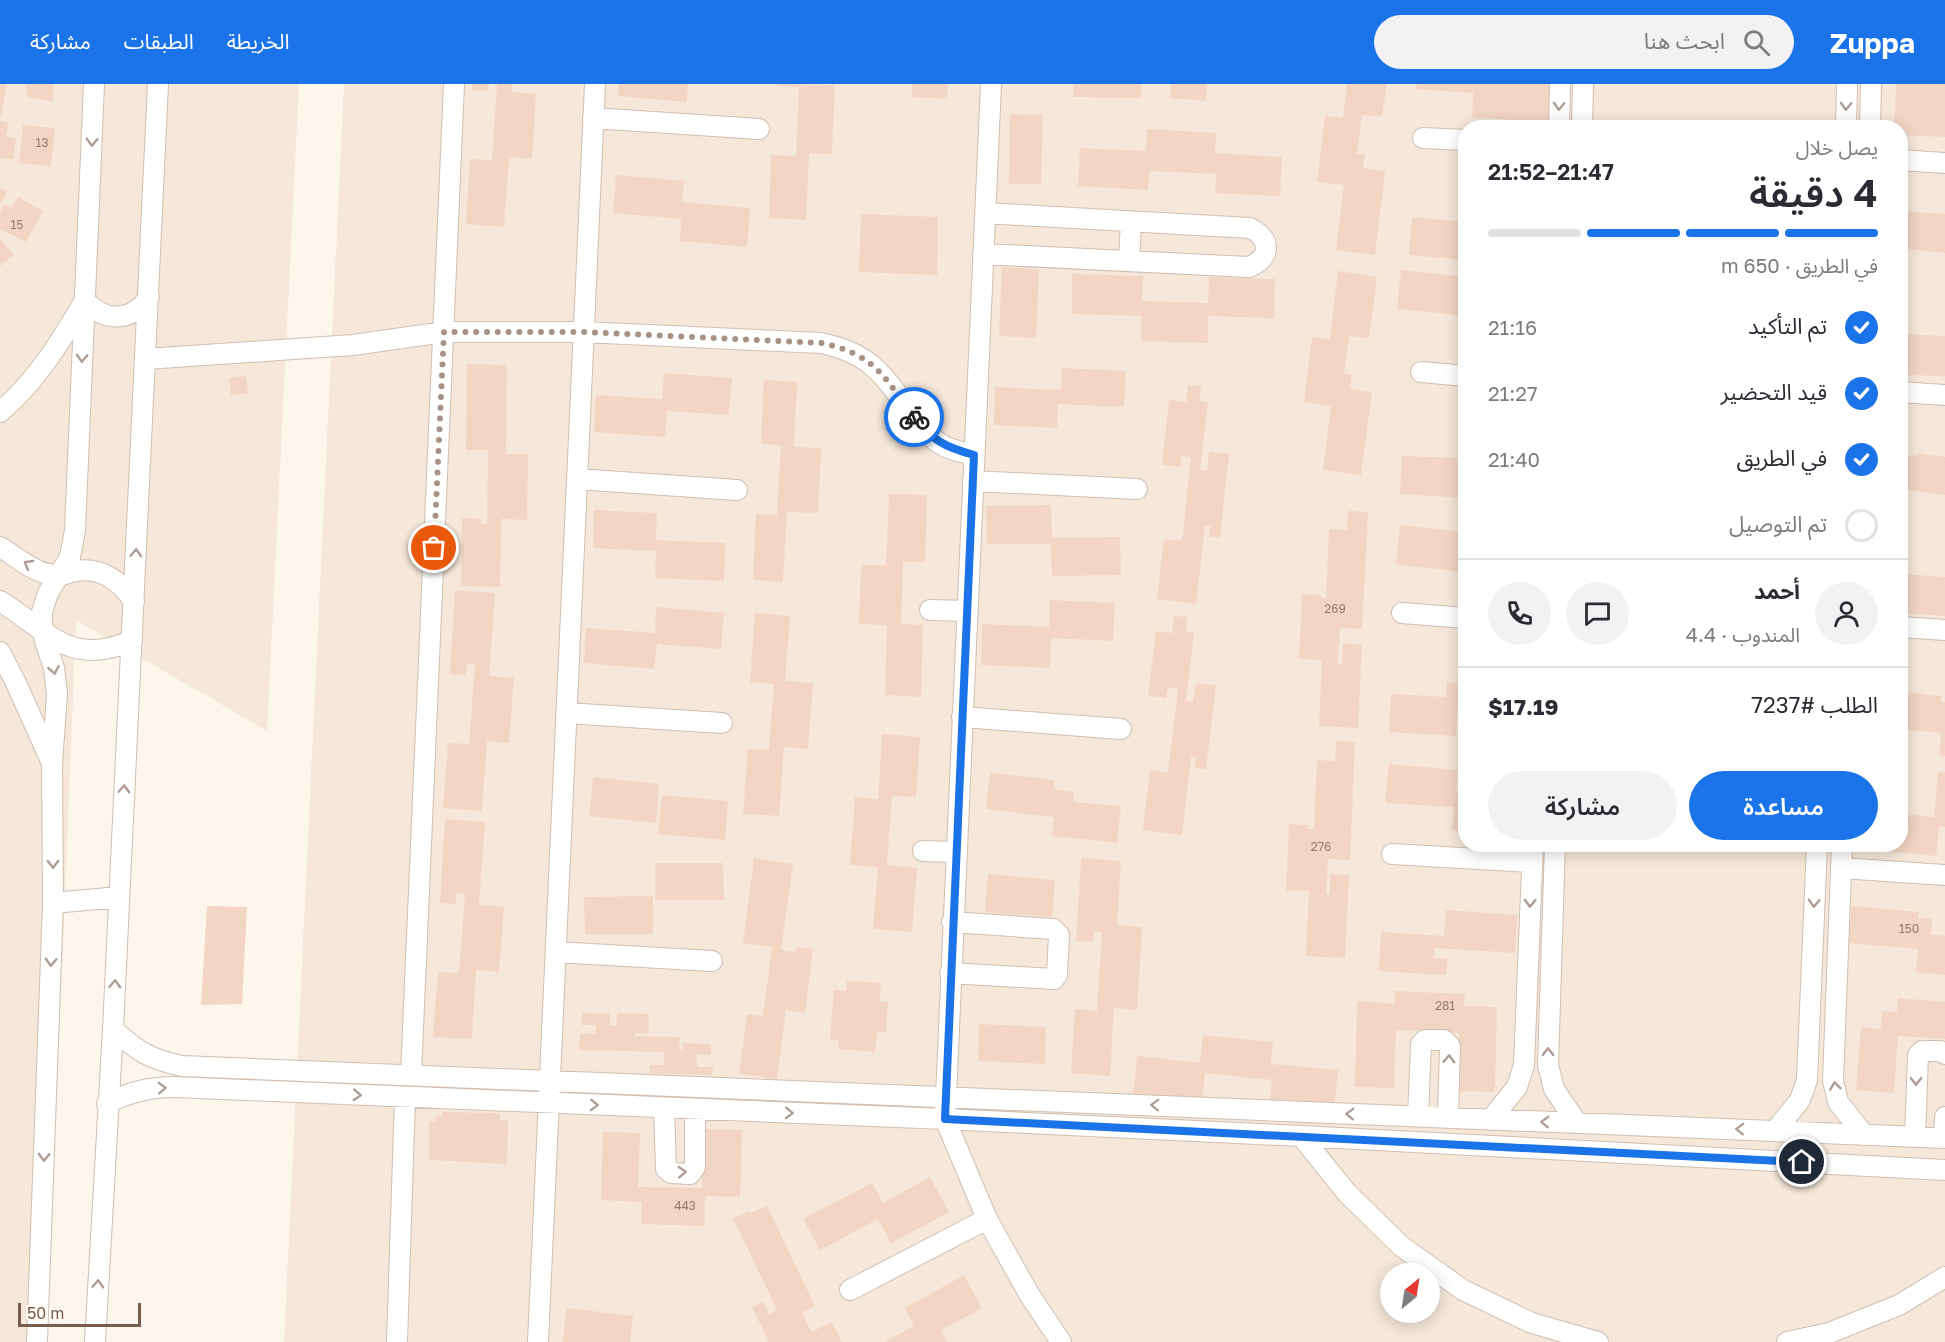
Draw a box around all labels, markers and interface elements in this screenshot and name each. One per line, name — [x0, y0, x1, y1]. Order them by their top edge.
search box — [1374, 15, 1794, 69]
icon: search — [1740, 26, 1773, 59]
text: Zuppa — [1830, 26, 1915, 59]
text: ابحث هنا — [1644, 27, 1725, 54]
text: مشاركة — [30, 28, 91, 54]
text: الطبقات — [124, 28, 194, 54]
text: الخريطة — [227, 28, 290, 54]
one-way arrow — [1553, 101, 1566, 110]
one-way arrow — [1840, 101, 1853, 110]
house number: 13 — [36, 135, 48, 150]
text: يصل خلال — [1796, 135, 1878, 159]
one-way arrow — [85, 138, 98, 147]
text: 21:47–21:52 — [1488, 158, 1614, 185]
text: 4 دقيقة — [1749, 169, 1878, 216]
house number: 15 — [11, 217, 23, 232]
text: في الطريق · 650 m — [1721, 253, 1878, 277]
icon: check — [1845, 311, 1878, 344]
text: تم التأكيد — [1748, 312, 1827, 339]
text: 21:16 — [1488, 315, 1537, 339]
one-way arrow — [76, 354, 89, 363]
icon: check — [1845, 377, 1878, 410]
text: قيد التحضير — [1721, 378, 1827, 405]
text: 21:27 — [1488, 381, 1538, 405]
courier — [884, 387, 944, 447]
icon: bike — [898, 401, 931, 434]
icon: check — [1845, 443, 1878, 476]
text: في الطريق — [1736, 444, 1827, 471]
text: 21:40 — [1488, 447, 1540, 471]
text: تم التوصيل — [1729, 510, 1827, 537]
pin — [408, 522, 459, 573]
icon: bag — [417, 531, 450, 564]
one-way arrow — [130, 548, 143, 557]
one-way arrow — [24, 559, 34, 571]
text: أحمد — [1754, 577, 1800, 604]
button: phone — [1488, 582, 1551, 645]
button: chat — [1566, 582, 1629, 645]
button: person — [1815, 582, 1878, 645]
house number: 269 — [1324, 601, 1346, 616]
text: المندوب · 4.4 — [1686, 622, 1800, 646]
one-way arrow — [47, 664, 60, 674]
text: الطلب #7237 — [1751, 691, 1878, 718]
text: $17.19 — [1488, 693, 1558, 720]
button: مشاركة — [1488, 771, 1677, 840]
button: مساعدة — [1689, 771, 1878, 840]
one-way arrow — [117, 785, 130, 794]
house number: 276 — [1311, 839, 1331, 854]
one-way arrow — [47, 860, 59, 869]
one-way arrow — [1524, 898, 1537, 907]
one-way arrow — [1808, 898, 1821, 907]
house number: 150 — [1899, 921, 1919, 936]
one-way arrow — [45, 957, 58, 966]
one-way arrow — [108, 980, 121, 989]
house number: 281 — [1435, 998, 1455, 1013]
one-way arrow — [1542, 1047, 1554, 1056]
one-way arrow — [1443, 1055, 1456, 1064]
one-way arrow — [1910, 1077, 1923, 1086]
one-way arrow — [158, 1081, 167, 1094]
one-way arrow — [1829, 1081, 1841, 1090]
one-way arrow — [353, 1089, 362, 1102]
one-way arrow — [589, 1099, 598, 1112]
one-way arrow — [1151, 1099, 1160, 1112]
one-way arrow — [784, 1106, 793, 1119]
one-way arrow — [1345, 1107, 1354, 1120]
one-way arrow — [1540, 1115, 1549, 1128]
one-way arrow — [1735, 1123, 1744, 1136]
pin — [1776, 1136, 1827, 1187]
icon: home — [1785, 1145, 1818, 1178]
one-way arrow — [38, 1152, 50, 1161]
one-way arrow — [678, 1166, 687, 1179]
house number: 443 — [674, 1198, 696, 1213]
north arrow — [1380, 1263, 1440, 1323]
map controls — [1380, 1263, 1440, 1323]
one-way arrow — [91, 1279, 104, 1288]
scale bar — [18, 1300, 141, 1328]
text: 50 m — [27, 1303, 64, 1323]

